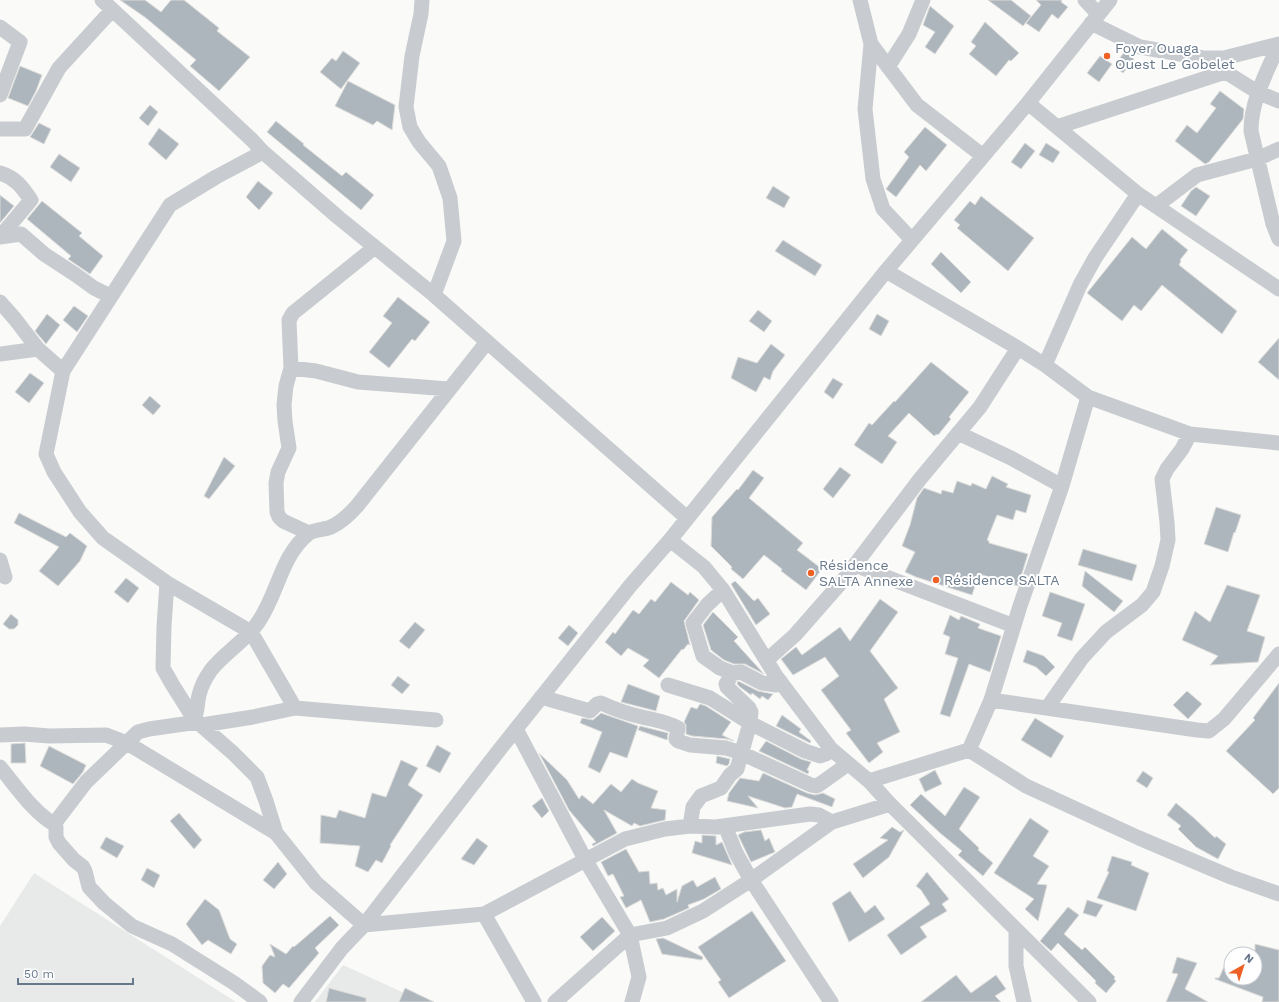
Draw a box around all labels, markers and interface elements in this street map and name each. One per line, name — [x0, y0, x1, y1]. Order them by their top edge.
place label: Foyer Ouaga Ouest Le Gobelet — [1115, 40, 1235, 72]
marker: Foyer Ouaga Ouest Le Gobelet — [1102, 51, 1112, 61]
place label: Résidence SALTA Annexe — [819, 557, 913, 589]
marker: Résidence SALTA Annexe — [806, 568, 816, 578]
place label: Résidence SALTA — [944, 572, 1060, 588]
marker: Résidence SALTA — [931, 575, 941, 585]
north arrow — [1223, 946, 1263, 986]
text: N — [1242, 951, 1256, 966]
scale bar — [18, 960, 133, 986]
text: 50 m — [24, 967, 54, 981]

